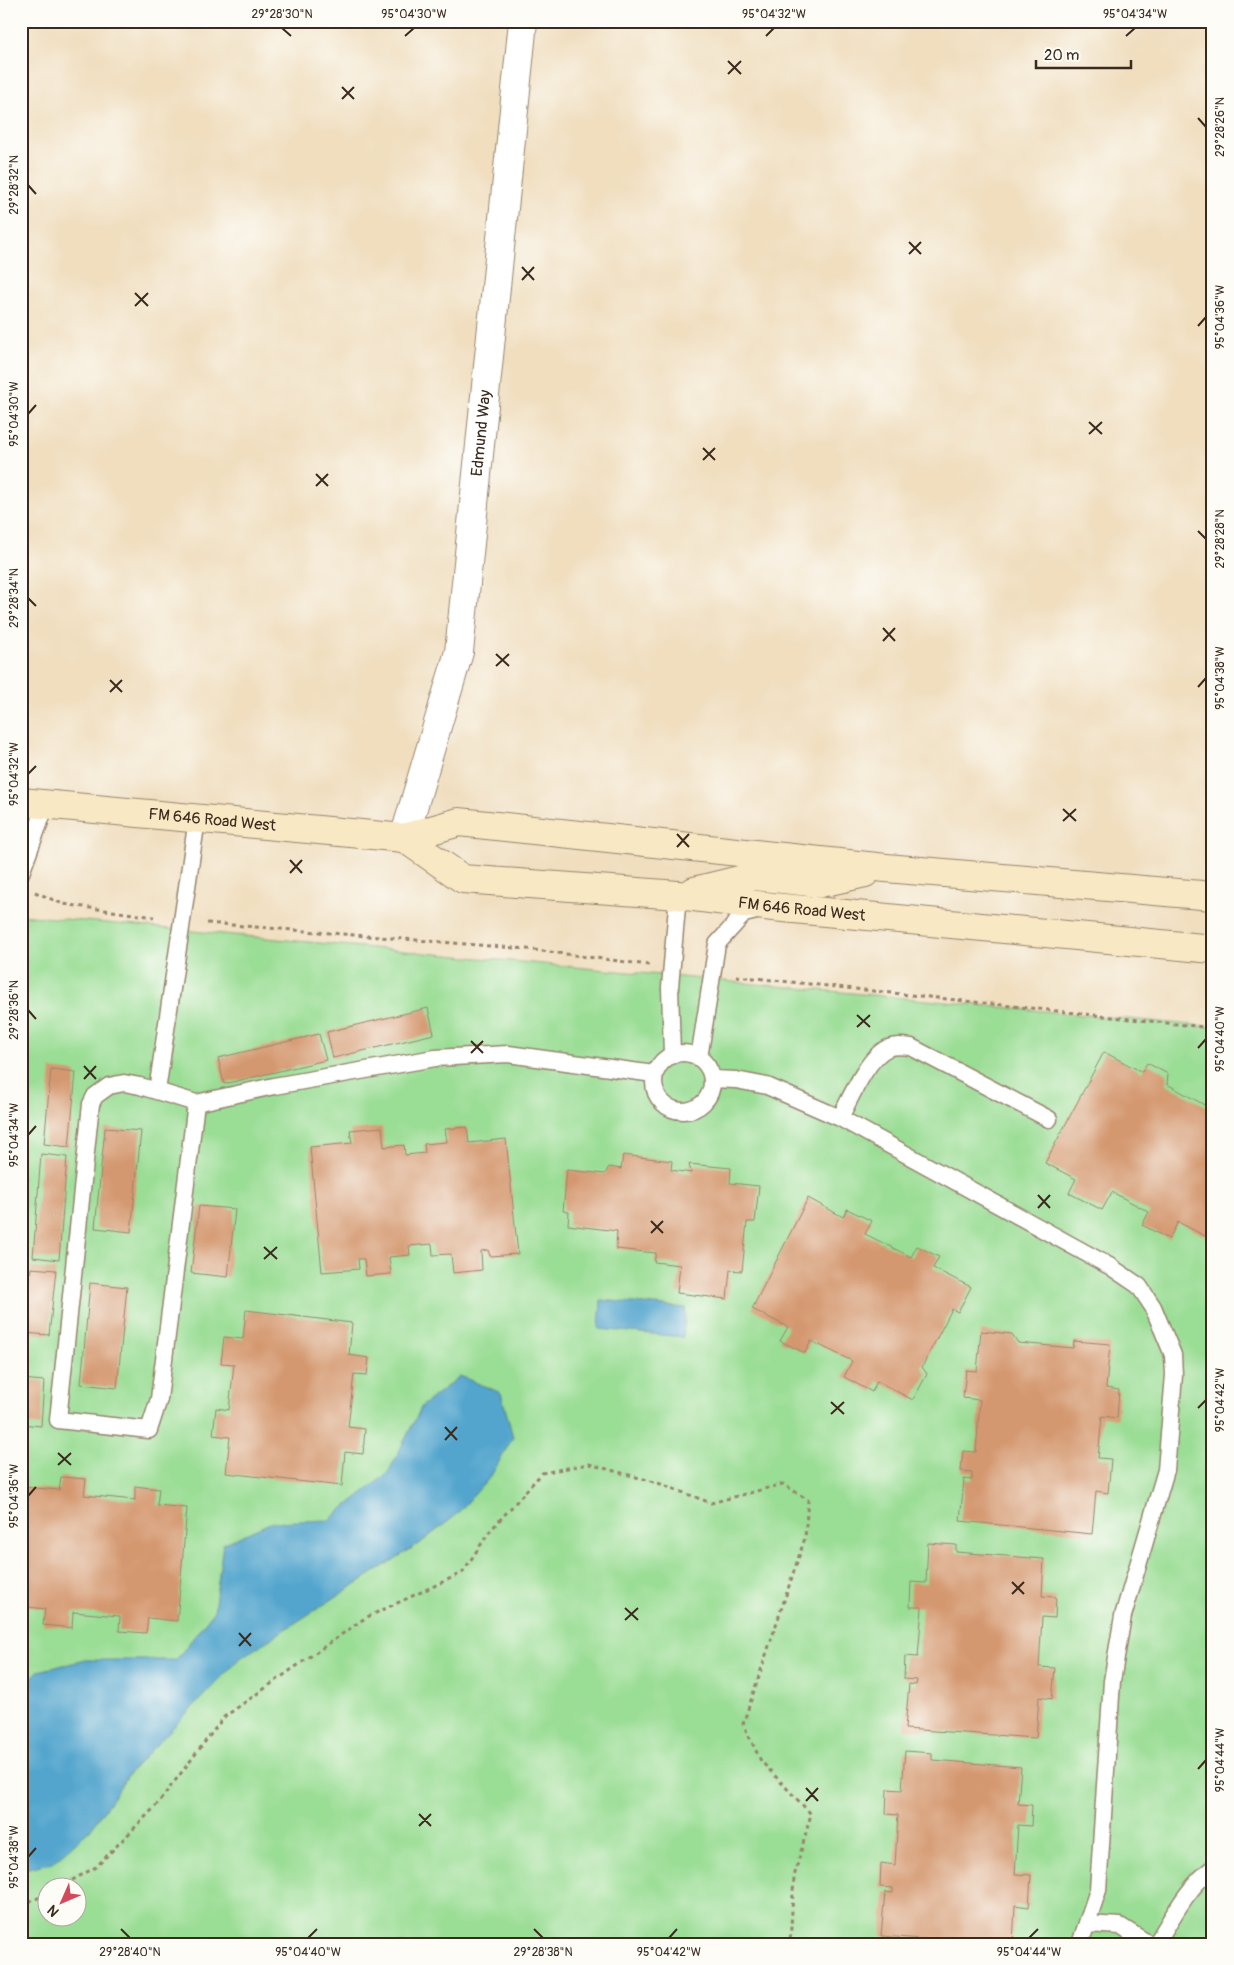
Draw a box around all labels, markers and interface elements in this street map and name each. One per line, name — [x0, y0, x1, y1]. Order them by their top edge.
text: 29°28'30"N — [251, 7, 313, 22]
text: 95°04'30"W — [381, 7, 447, 22]
text: 95°04'32"W — [742, 7, 806, 22]
text: 95°04'34"W — [1103, 7, 1167, 22]
scale bar — [1036, 38, 1132, 70]
text: 20 m — [1044, 46, 1079, 65]
text: 29°28'26"N — [1213, 97, 1228, 157]
text: 29°28'32"N — [7, 155, 22, 215]
text: 95°04'36"W — [1213, 285, 1228, 349]
text: 95°04'30"W — [7, 381, 22, 447]
street label: Edmund Way — [467, 389, 496, 477]
text: 29°28'28"N — [1213, 509, 1228, 569]
text: 29°28'34"N — [7, 568, 22, 628]
text: 95°04'38"W — [1213, 646, 1228, 710]
text: 95°04'32"W — [7, 742, 22, 806]
street label: FM 646 Road West — [148, 804, 277, 836]
street label: FM 646 Road West — [737, 893, 867, 926]
text: 29°28'36"N — [7, 980, 22, 1040]
text: 95°04'40"W — [1213, 1006, 1228, 1072]
text: 95°04'34"W — [7, 1103, 22, 1167]
text: 95°04'42"W — [1213, 1368, 1228, 1432]
text: 95°04'36"W — [7, 1464, 22, 1528]
text: 95°04'44"W — [1213, 1728, 1228, 1792]
text: 95°04'38"W — [7, 1825, 22, 1889]
north arrow — [38, 1878, 88, 1928]
text: N — [44, 1901, 63, 1920]
text: 29°28'40"N — [99, 1945, 161, 1960]
text: 95°04'40"W — [275, 1945, 341, 1960]
text: 29°28'38"N — [513, 1945, 573, 1960]
text: 95°04'42"W — [637, 1945, 701, 1960]
text: 95°04'44"W — [997, 1945, 1061, 1960]

